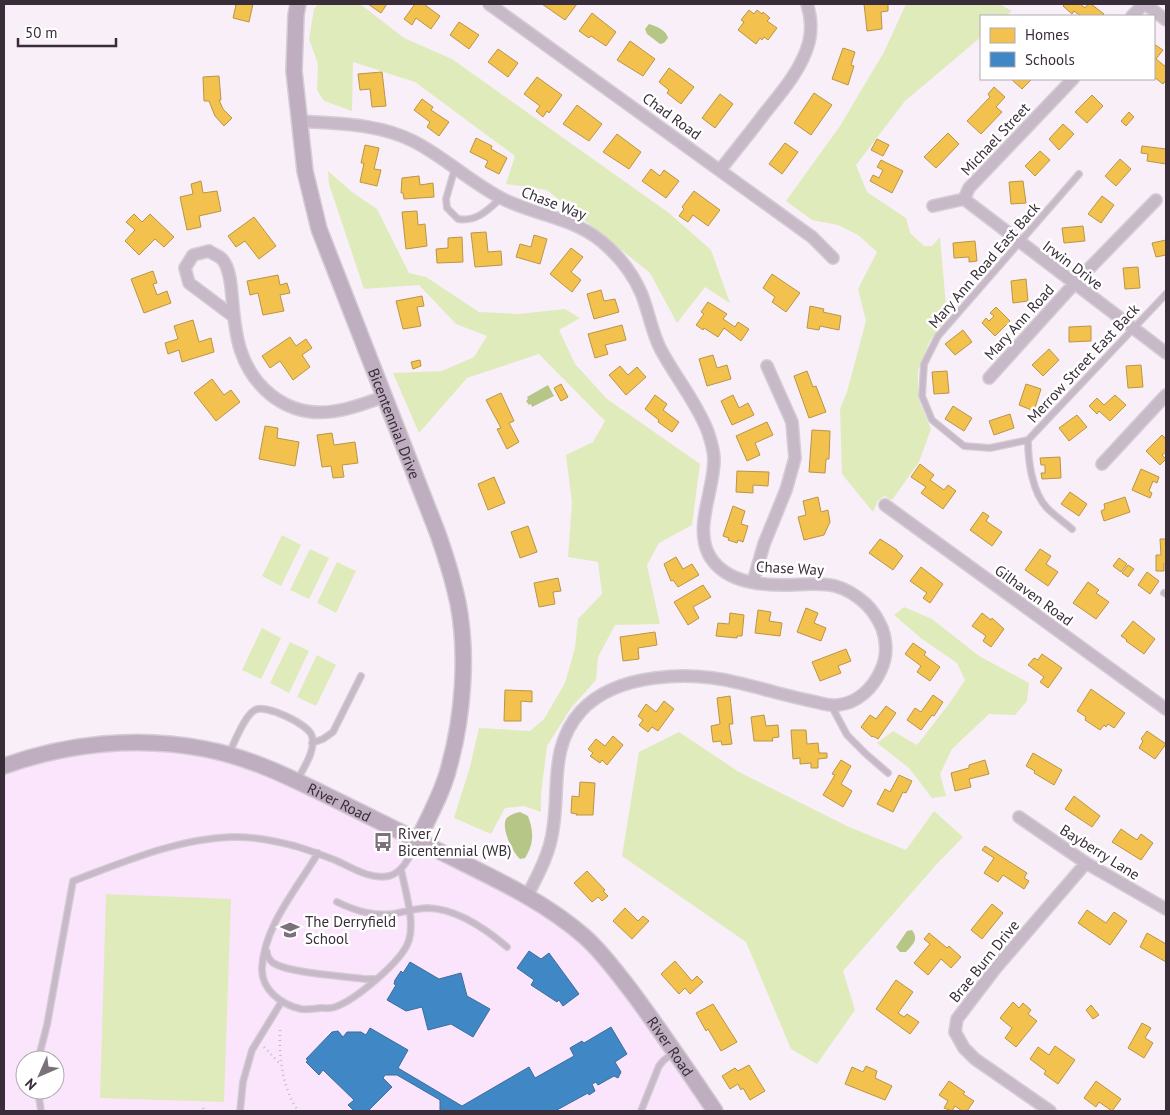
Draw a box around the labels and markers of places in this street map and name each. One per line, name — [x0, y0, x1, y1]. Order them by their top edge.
place label: River / Bicentennial (WB) — [398, 824, 511, 860]
bus stop icon: River / Bicentennial (WB) — [372, 831, 394, 853]
place label: The Derryfield School — [305, 912, 396, 948]
school or university icon: The Derryfield School — [279, 919, 301, 941]

